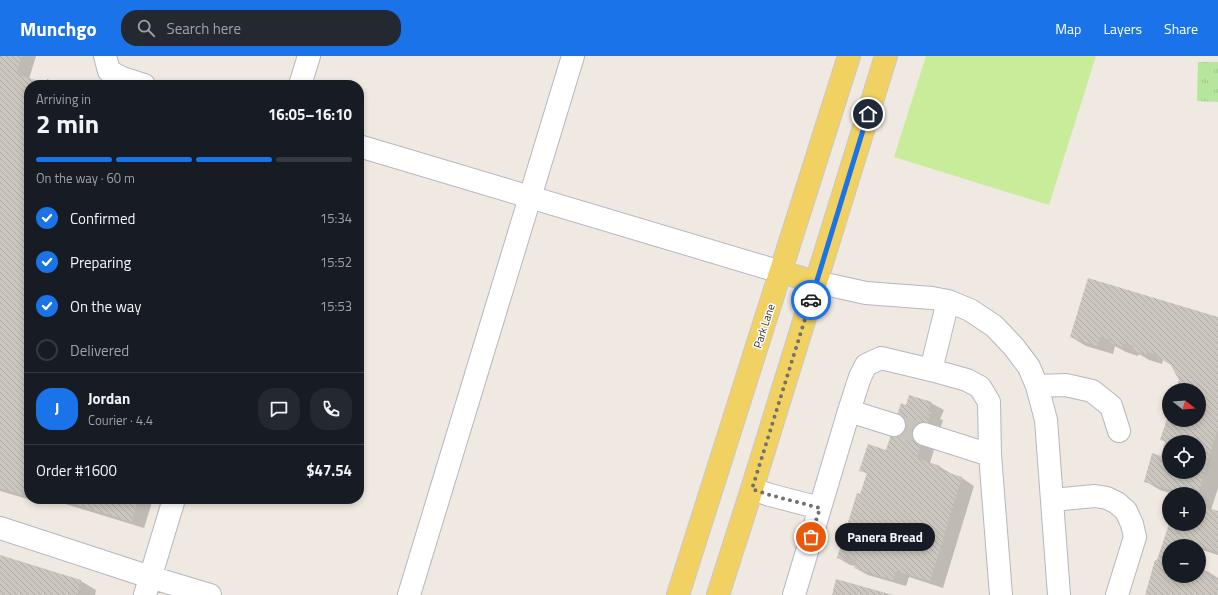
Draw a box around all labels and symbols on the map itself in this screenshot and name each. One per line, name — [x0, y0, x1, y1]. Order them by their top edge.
pin — [851, 97, 885, 131]
courier — [791, 280, 831, 320]
street label: Park Lane — [749, 301, 779, 350]
north arrow — [1162, 383, 1206, 427]
pin — [794, 520, 828, 554]
callout: Panera Bread — [835, 523, 935, 551]

